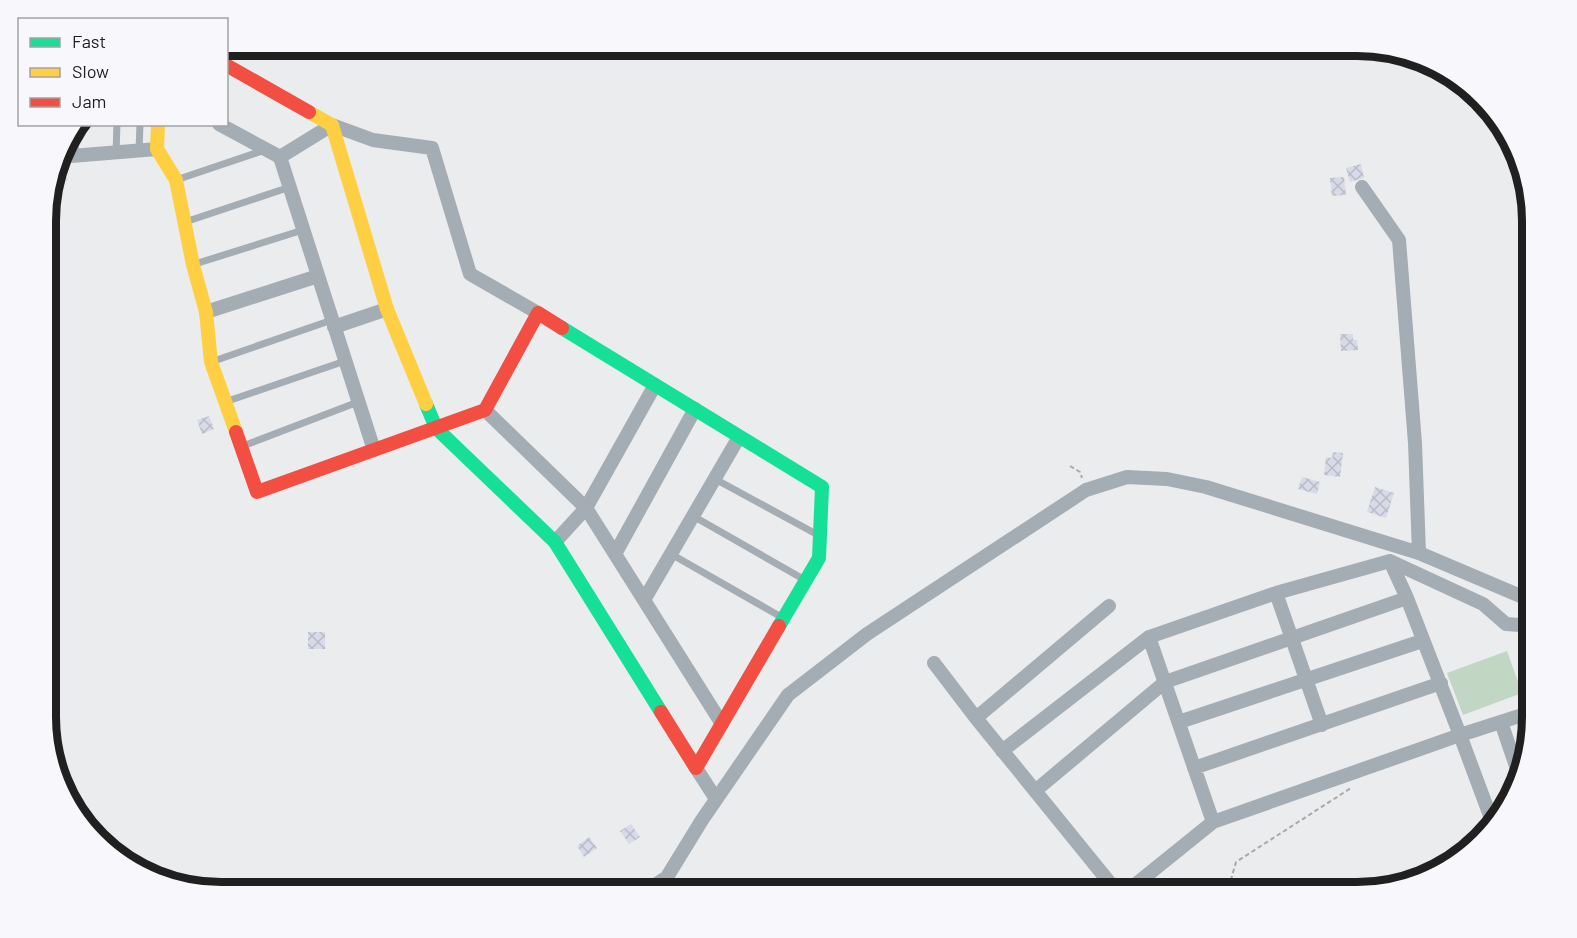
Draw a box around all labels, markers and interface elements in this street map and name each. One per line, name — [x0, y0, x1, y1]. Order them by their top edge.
legend — [18, 18, 228, 126]
text: Fast — [72, 30, 106, 52]
text: Slow — [72, 60, 109, 82]
text: Jam — [72, 90, 106, 112]

